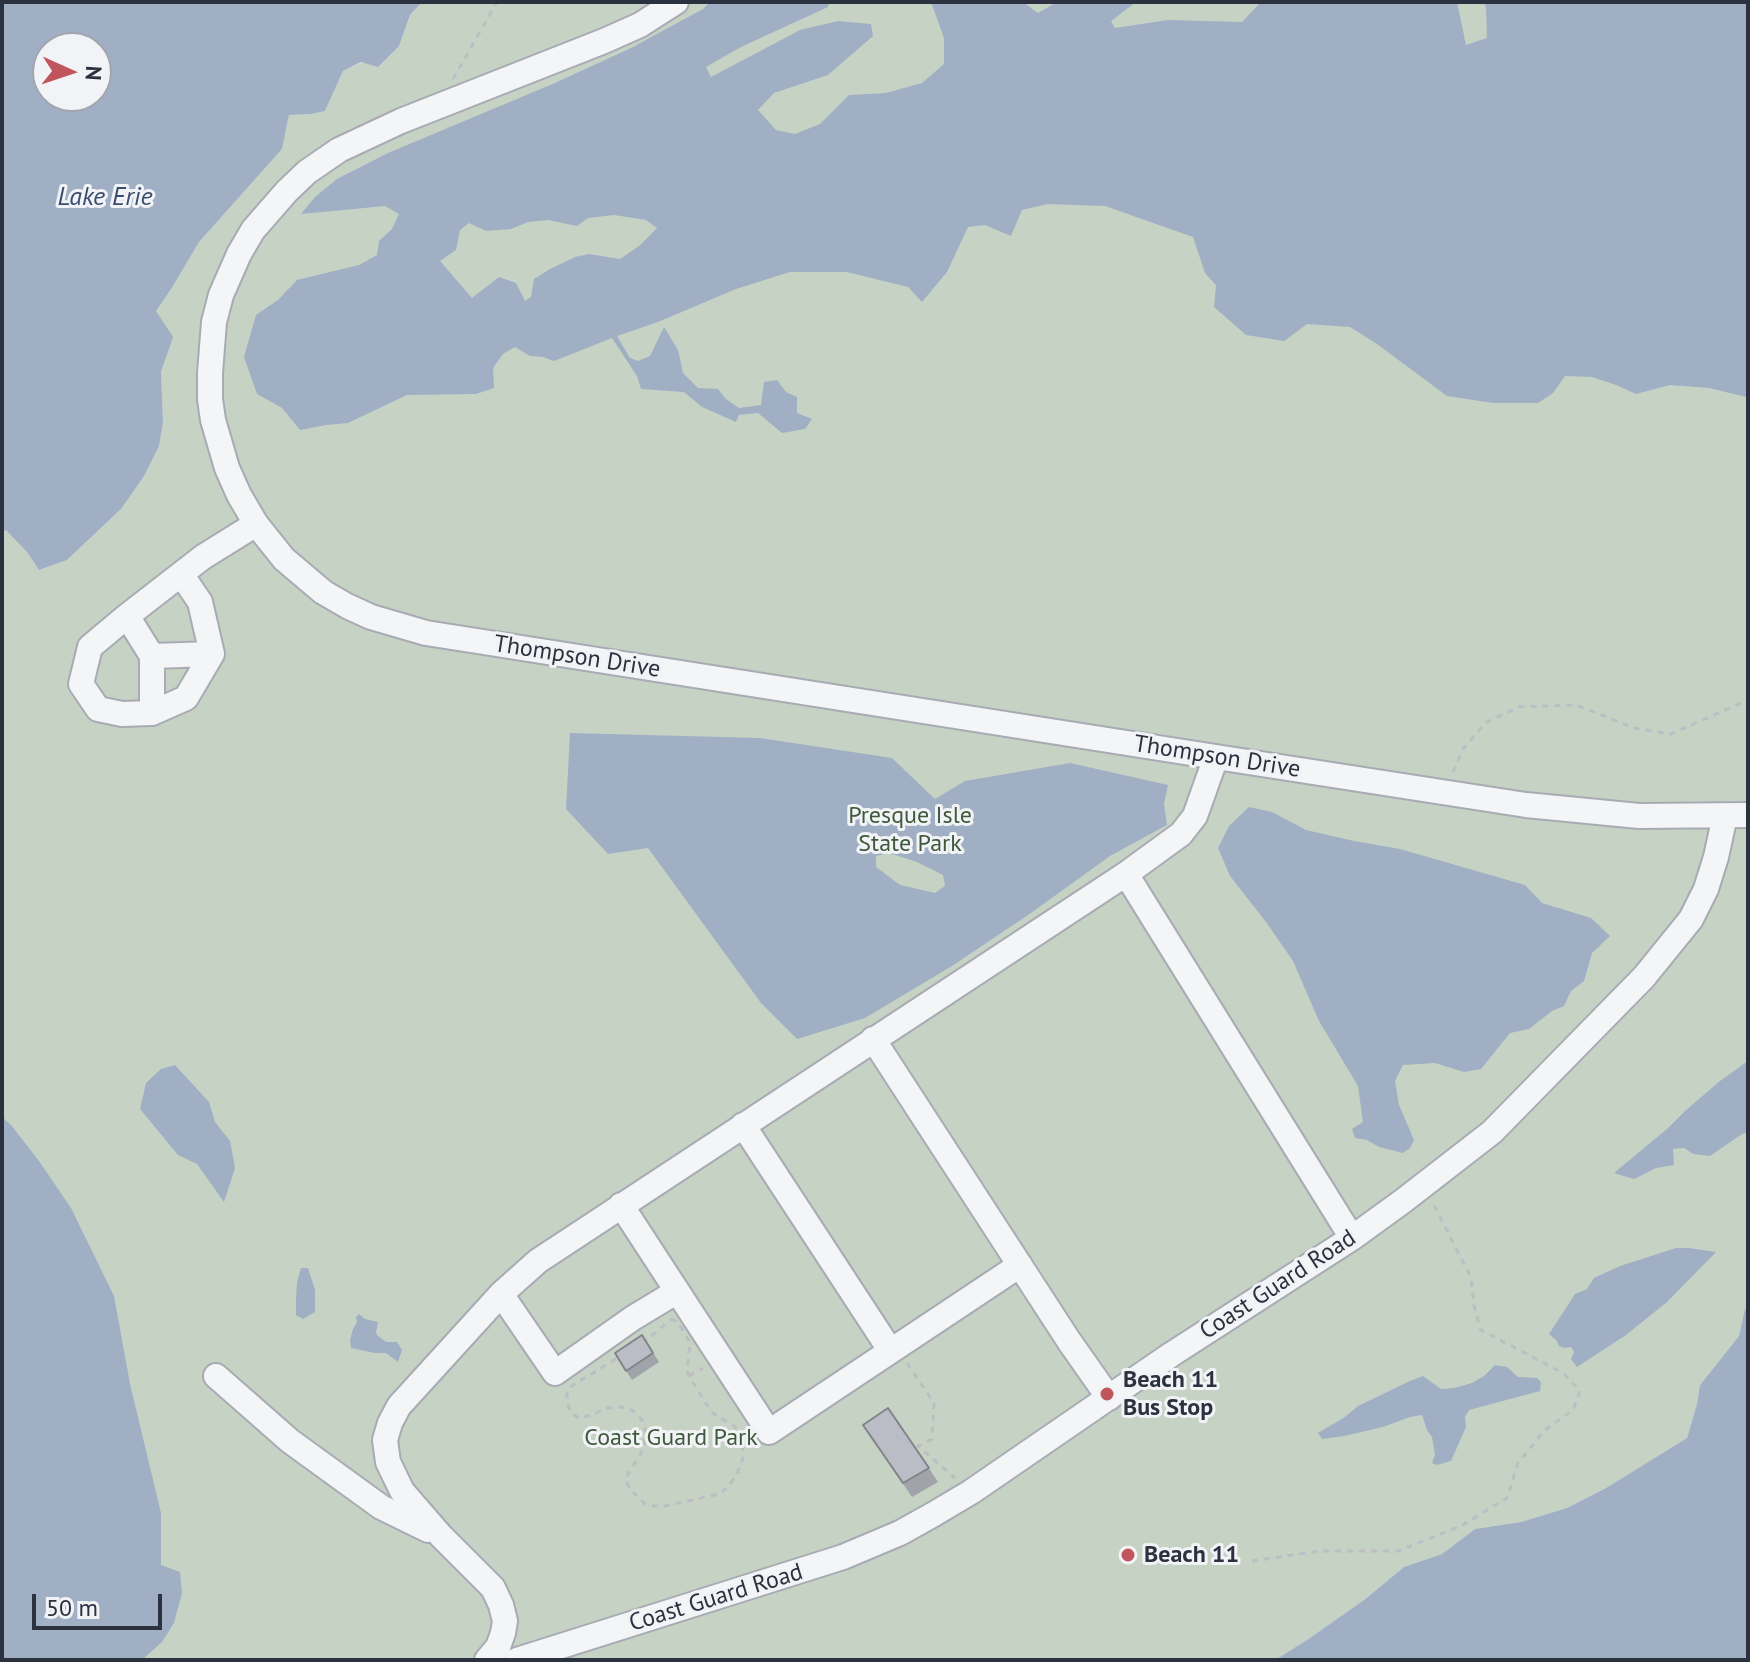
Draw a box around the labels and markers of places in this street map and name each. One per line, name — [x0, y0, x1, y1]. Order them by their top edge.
place label: Beach 11 Bus Stop — [1123, 1366, 1218, 1422]
marker: Beach 11 Bus Stop — [1098, 1385, 1116, 1403]
place label: Beach 11 — [1144, 1541, 1239, 1569]
marker: Beach 11 — [1119, 1546, 1137, 1564]

